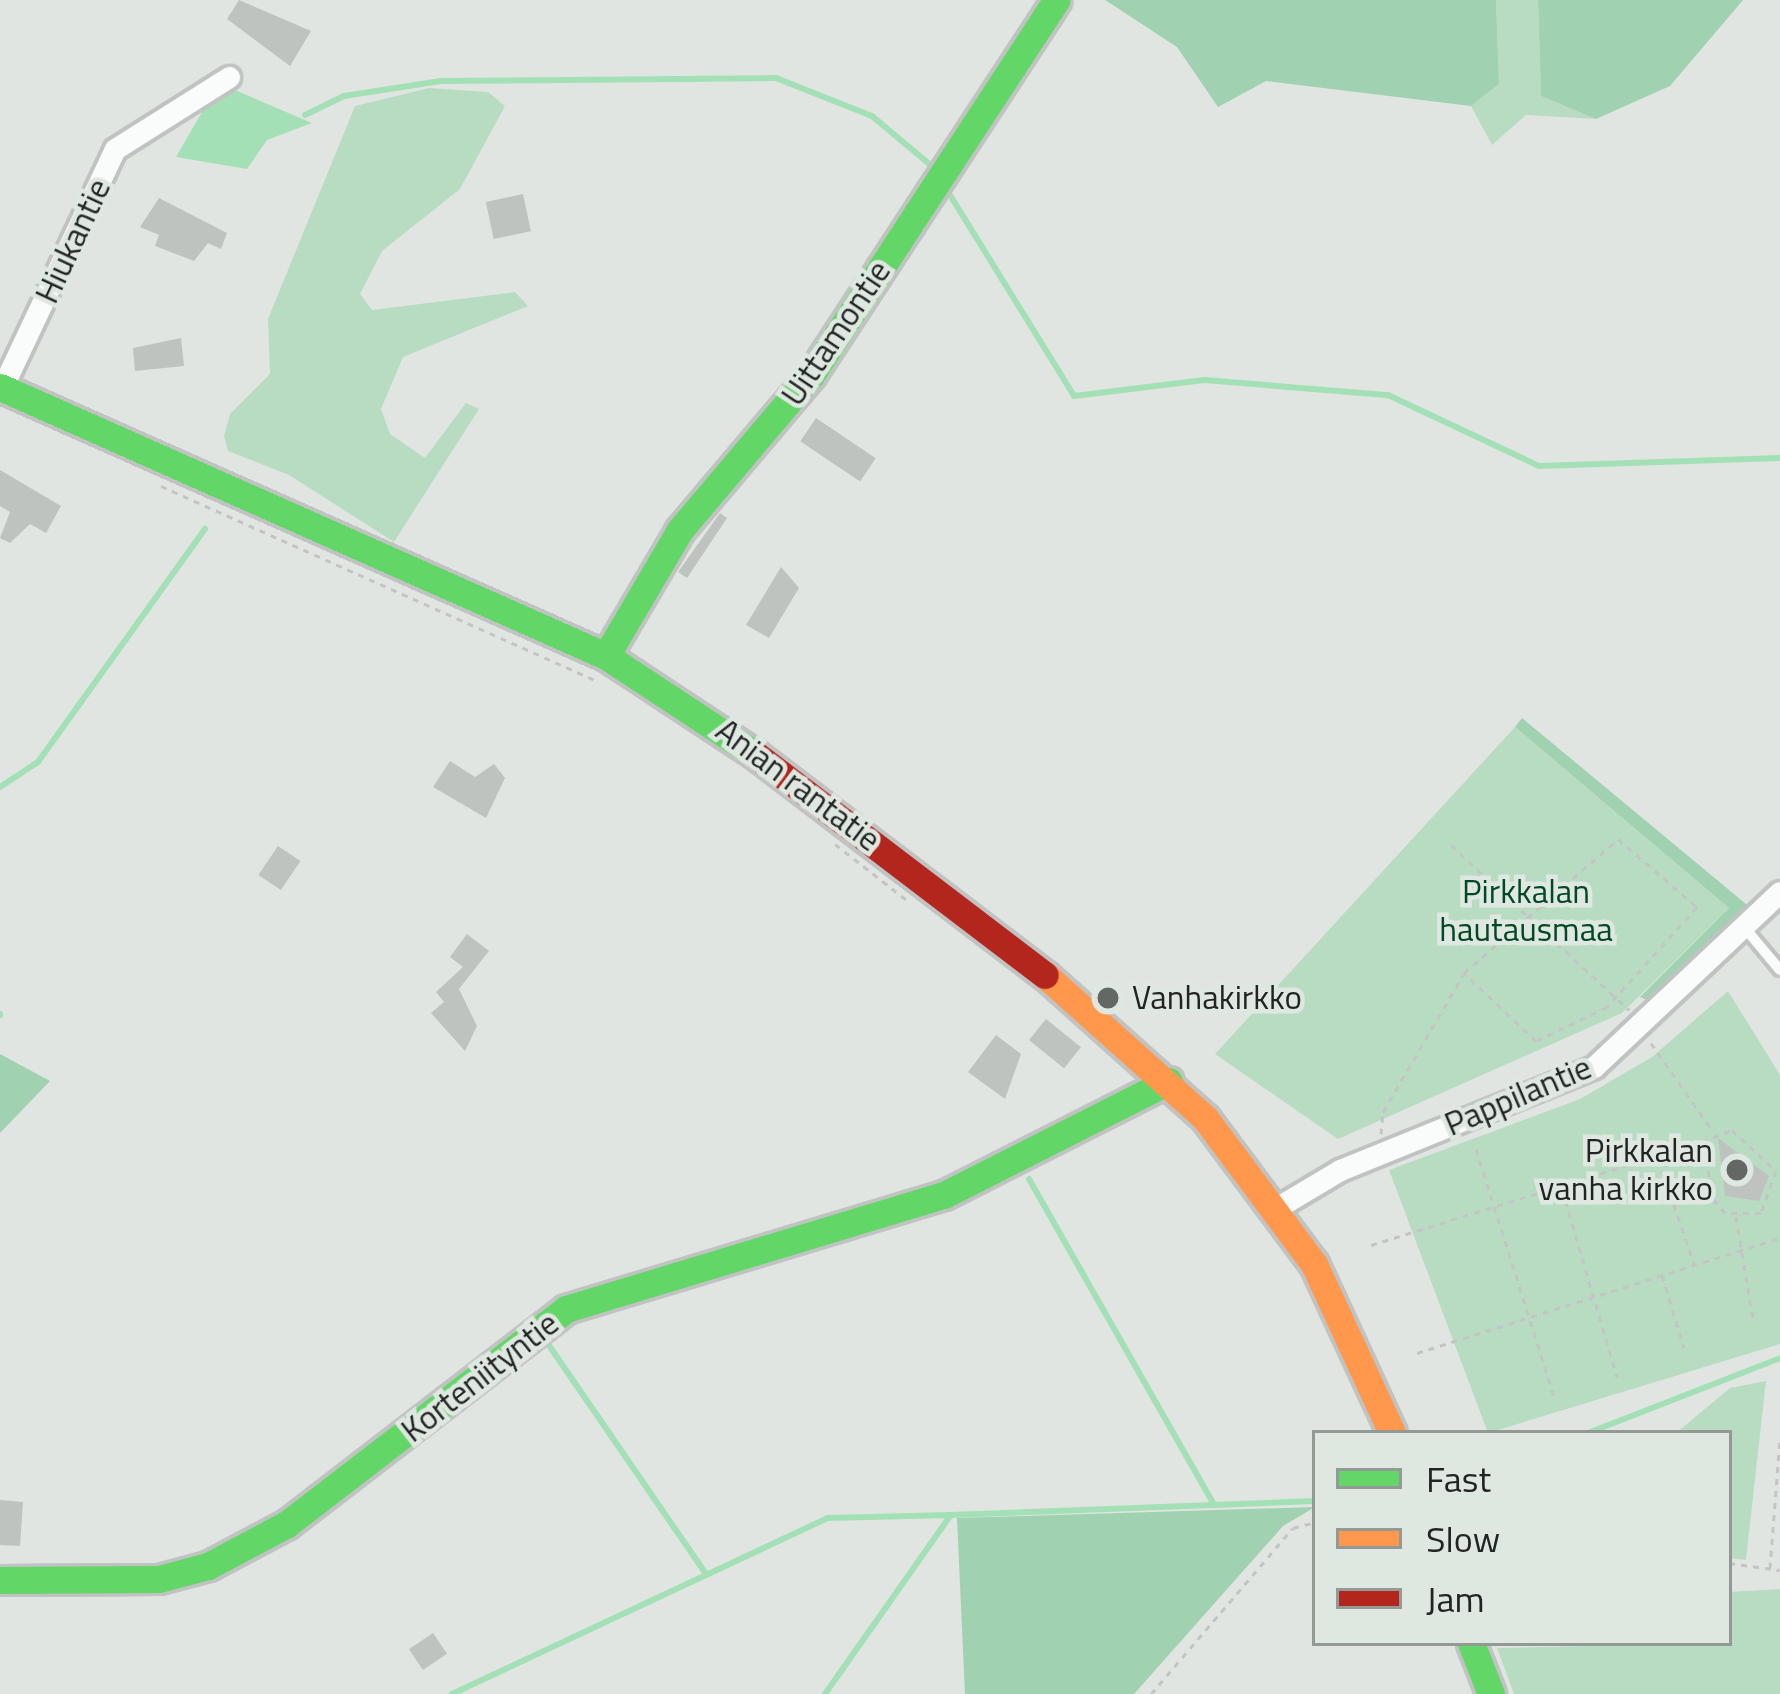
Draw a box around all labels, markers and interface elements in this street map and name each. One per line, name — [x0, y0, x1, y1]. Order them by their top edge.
street label: Hiukantie — [27, 173, 119, 309]
street label: Uittamontie — [773, 253, 899, 413]
street label: Anian rantatie — [708, 710, 888, 860]
park label: Pirkkalan hautausmaa — [1439, 872, 1613, 950]
place label: Vanhakirkko — [1132, 978, 1302, 1018]
marker: Vanhakirkko — [1095, 985, 1121, 1011]
street label: Pappilantie — [1439, 1047, 1597, 1145]
place label: Pirkkalan vanha kirkko — [1539, 1131, 1713, 1209]
marker: Pirkkalan vanha kirkko — [1724, 1157, 1750, 1183]
street label: Korteniityntie — [394, 1303, 566, 1451]
legend — [1312, 1430, 1732, 1646]
text: Fast — [1426, 1451, 1491, 1506]
text: Slow — [1426, 1511, 1500, 1566]
text: Jam — [1426, 1571, 1485, 1626]

